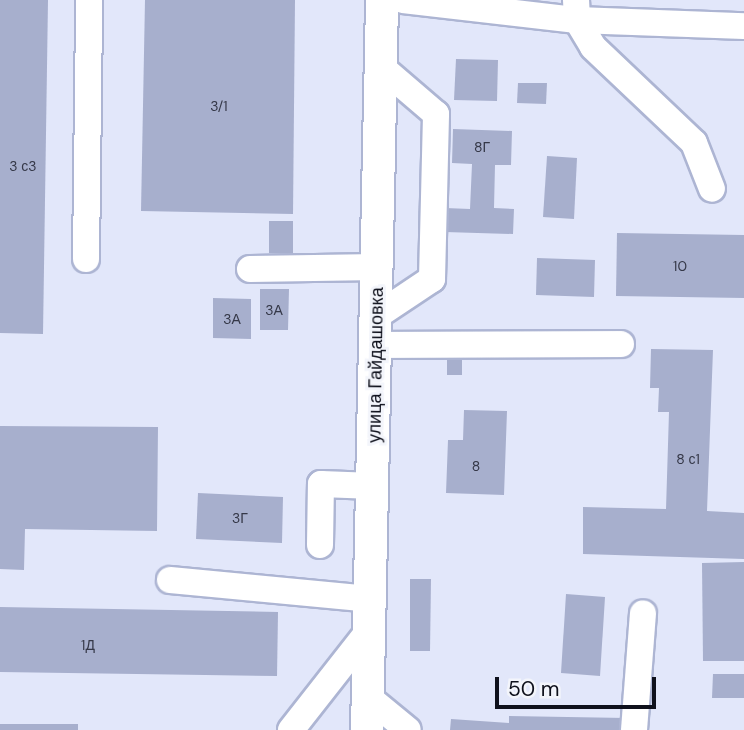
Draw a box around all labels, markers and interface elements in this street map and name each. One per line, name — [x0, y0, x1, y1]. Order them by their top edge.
house number: 3/1 — [210, 98, 228, 114]
house number: 8Г — [474, 139, 490, 155]
house number: 3 с3 — [9, 158, 37, 174]
house number: 10 — [673, 258, 687, 274]
street label: улица Гайдашовка — [364, 287, 388, 443]
house number: 3А — [265, 302, 283, 318]
house number: 3А — [223, 311, 241, 327]
house number: 8 с1 — [676, 451, 700, 467]
house number: 8 — [472, 458, 480, 474]
house number: 3Г — [232, 510, 248, 526]
house number: 1Д — [81, 637, 95, 653]
scale bar — [499, 664, 660, 708]
text: 50 m — [508, 675, 559, 703]

